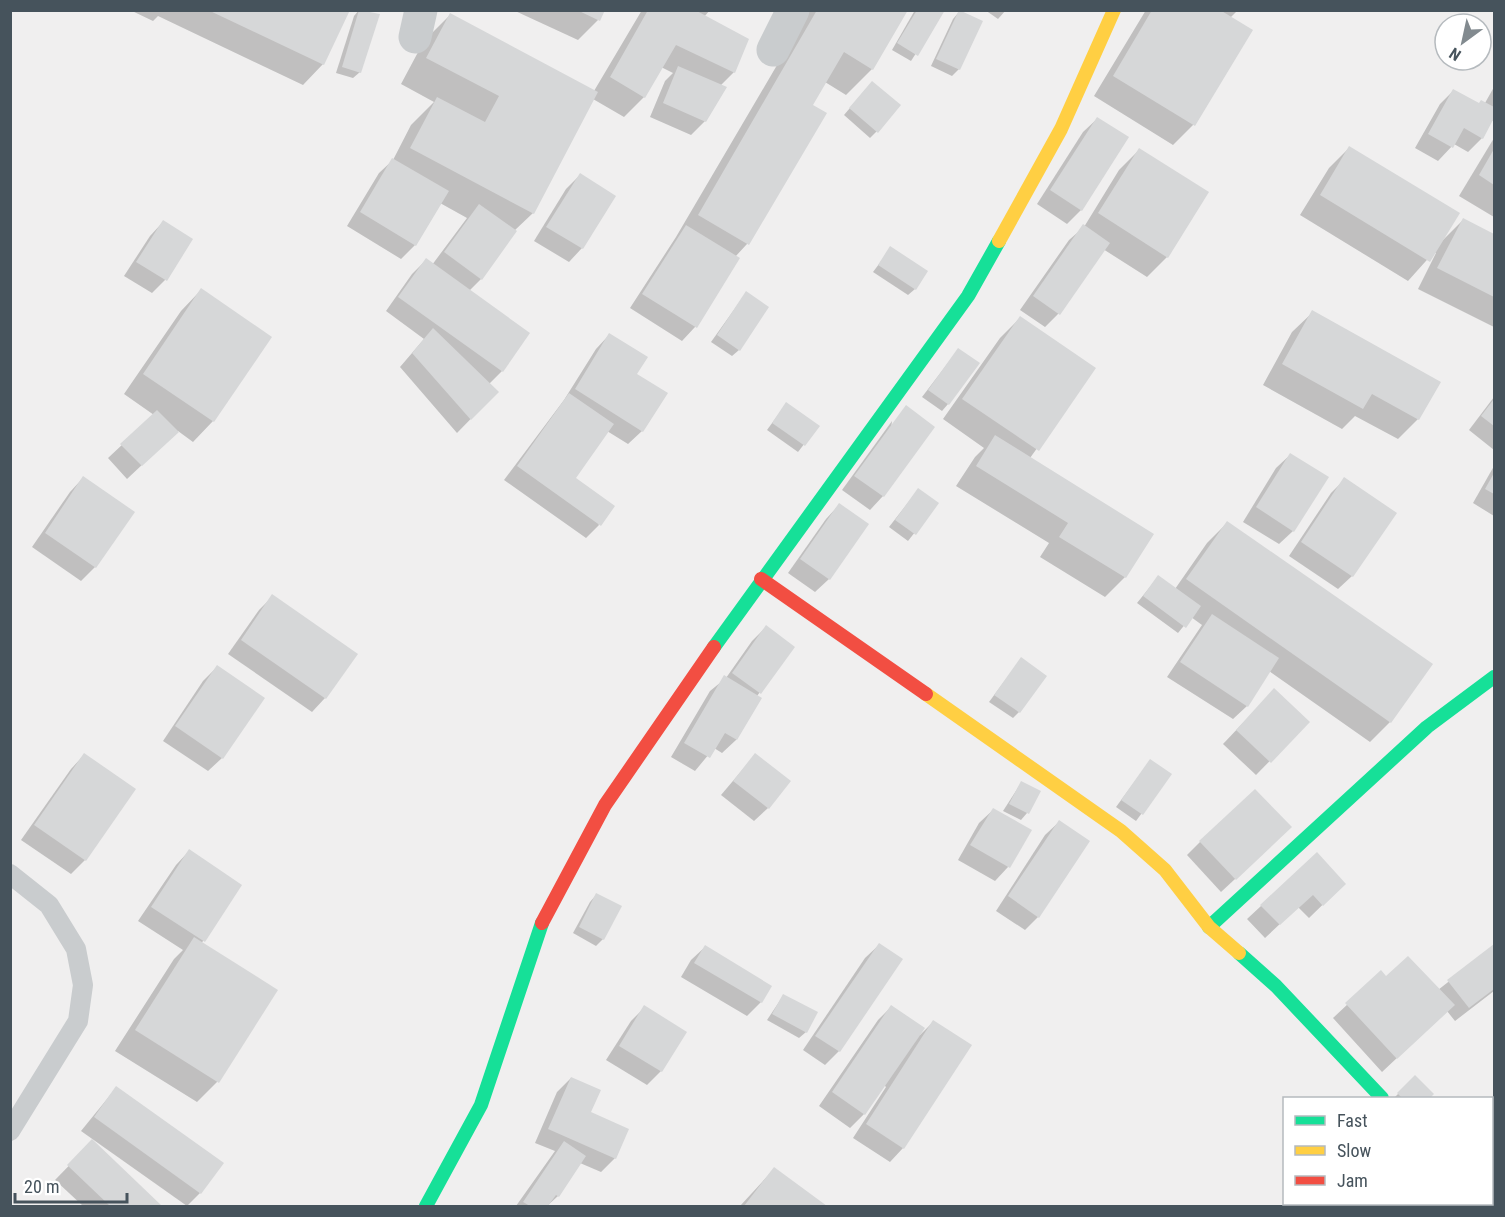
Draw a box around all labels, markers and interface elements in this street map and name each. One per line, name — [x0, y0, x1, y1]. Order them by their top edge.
north arrow — [1433, 12, 1493, 72]
text: N — [1446, 44, 1464, 65]
legend — [1283, 1097, 1493, 1205]
text: Fast — [1337, 1110, 1368, 1131]
text: Slow — [1337, 1140, 1372, 1161]
scale bar — [15, 1166, 128, 1204]
text: Jam — [1337, 1170, 1368, 1191]
text: 20 m — [24, 1176, 59, 1197]

